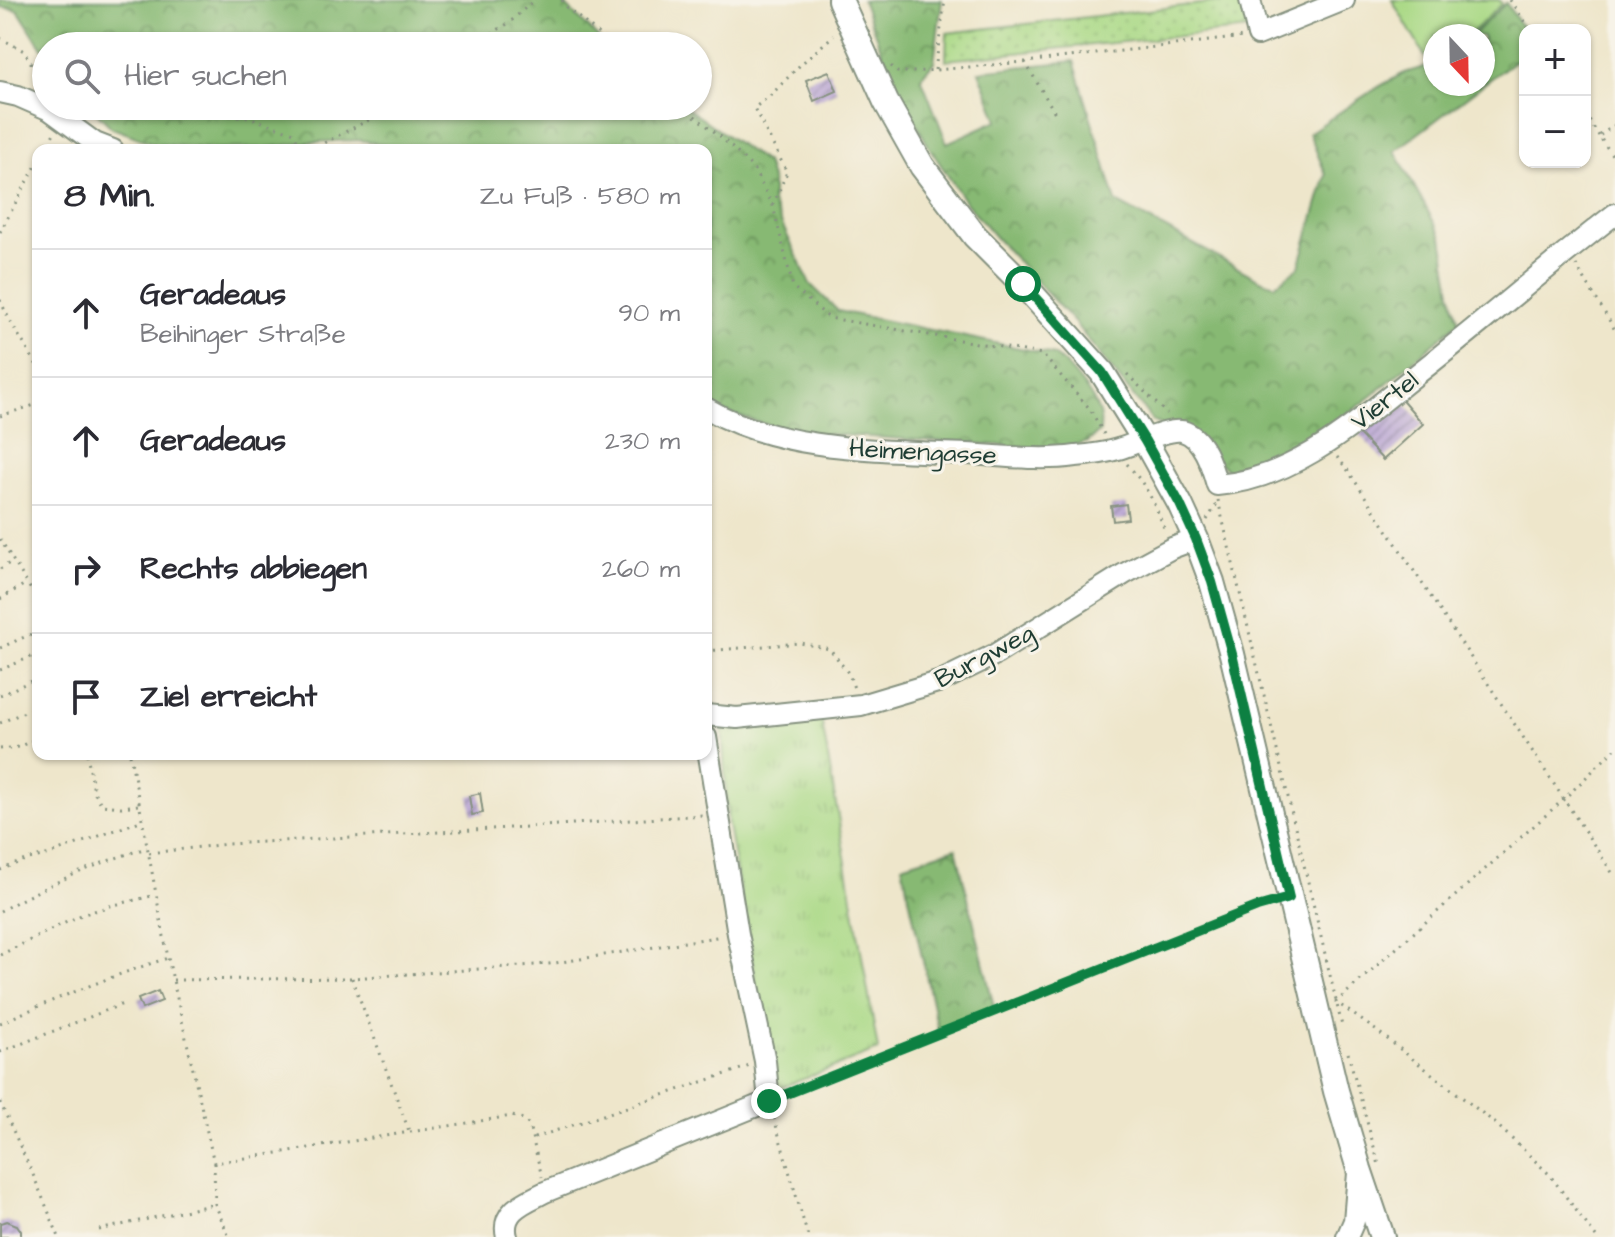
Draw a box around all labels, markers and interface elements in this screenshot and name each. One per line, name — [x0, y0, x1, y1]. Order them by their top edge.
north arrow — [1423, 24, 1495, 96]
map controls — [1519, 24, 1591, 168]
button: + — [1519, 24, 1591, 96]
search box — [32, 32, 712, 120]
icon: search — [60, 54, 104, 98]
text: Hier suchen — [124, 55, 287, 97]
button: − — [1519, 96, 1591, 168]
text: 8 Min. — [64, 172, 155, 220]
text: Zu Fuß · 580 m — [480, 178, 680, 214]
route start — [1005, 266, 1041, 302]
text: Geradeaus — [140, 274, 286, 316]
icon: ahead — [64, 291, 108, 335]
text: 90 m — [618, 295, 680, 331]
text: Beihinger Straße — [140, 316, 346, 352]
street label: Viertel — [1343, 363, 1426, 439]
icon: ahead — [64, 419, 108, 463]
text: Geradeaus — [140, 420, 286, 462]
text: 230 m — [605, 423, 680, 459]
street label: Heimengasse — [848, 430, 998, 476]
icon: right — [64, 547, 108, 591]
text: Rechts abbiegen — [140, 548, 367, 590]
text: 260 m — [602, 551, 680, 587]
street label: Burgweg — [928, 615, 1042, 699]
icon: arrive — [64, 675, 108, 719]
text: Ziel erreicht — [140, 676, 317, 718]
route end — [751, 1083, 787, 1119]

